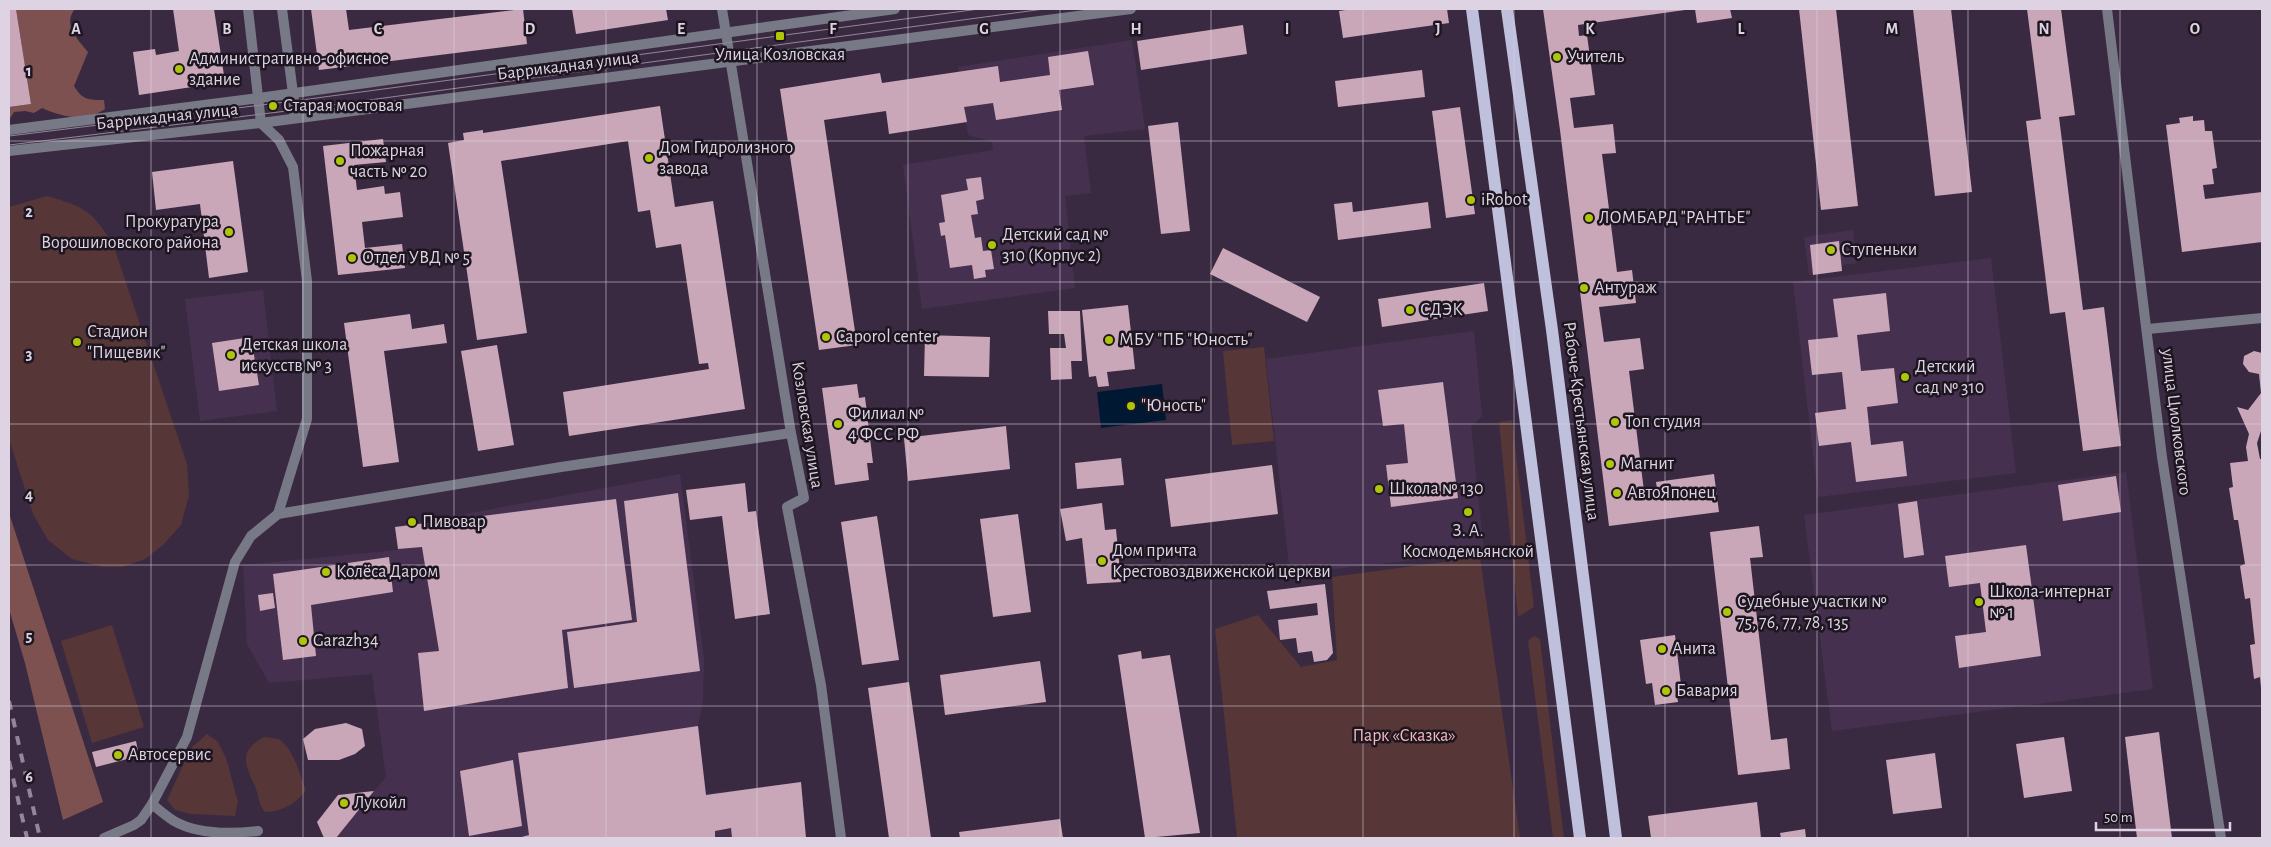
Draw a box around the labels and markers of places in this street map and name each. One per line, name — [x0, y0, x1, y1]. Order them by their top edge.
marker: Улица Козловская — [774, 30, 786, 42]
place label: Улица Козловская — [715, 46, 845, 64]
place label: Учитель — [1567, 48, 1624, 66]
place label: Административно-офисное здание — [189, 50, 389, 89]
marker: Учитель — [1551, 51, 1563, 63]
marker: Административно-офисное здание — [173, 63, 185, 75]
place label: Старая мостовая — [283, 97, 403, 115]
marker: Старая мостовая — [267, 100, 279, 112]
place label: Дом Гидролизного завода — [659, 139, 793, 178]
place label: Пожарная часть № 20 — [350, 142, 427, 181]
marker: Дом Гидролизного завода — [643, 152, 655, 164]
marker: Пожарная часть № 20 — [334, 155, 346, 167]
place label: iRobot — [1481, 191, 1528, 209]
marker: iRobot — [1465, 194, 1477, 206]
place label: ЛОМБАРД "РАНТЬЕ" — [1599, 209, 1750, 227]
marker: ЛОМБАРД "РАНТЬЕ" — [1583, 212, 1595, 224]
place label: Прокуратура Ворошиловского района — [41, 213, 219, 252]
marker: Прокуратура Ворошиловского района — [223, 226, 235, 238]
place label: Детский сад № 310 (Корпус 2) — [1002, 226, 1109, 265]
marker: Детский сад № 310 (Корпус 2) — [986, 239, 998, 251]
place label: Ступеньки — [1841, 241, 1917, 259]
marker: Ступеньки — [1825, 244, 1837, 256]
place label: Отдел УВД № 5 — [362, 249, 470, 267]
marker: Отдел УВД № 5 — [346, 252, 358, 264]
place label: Антураж — [1594, 279, 1657, 297]
marker: Антураж — [1578, 282, 1590, 294]
place label: СДЭК — [1420, 301, 1463, 319]
marker: СДЭК — [1404, 304, 1416, 316]
place label: Стадион "Пищевик" — [87, 323, 165, 362]
place label: Caporol center — [836, 328, 938, 346]
marker: Caporol center — [820, 331, 832, 343]
place label: МБУ "ПБ "Юность" — [1119, 331, 1252, 349]
marker: МБУ "ПБ "Юность" — [1103, 334, 1115, 346]
marker: Стадион "Пищевик" — [71, 336, 83, 348]
place label: Детская школа искусств № 3 — [241, 336, 347, 375]
marker: Детская школа искусств № 3 — [225, 349, 237, 361]
place label: Детский сад № 310 — [1915, 358, 1984, 397]
marker: Детский сад № 310 — [1899, 371, 1911, 383]
place label: "Юность" — [1141, 397, 1206, 415]
marker: "Юность" — [1125, 400, 1137, 412]
place label: Филиал № 4 ФСС РФ — [848, 405, 924, 444]
place label: Топ студия — [1625, 413, 1701, 431]
marker: Топ студия — [1609, 416, 1621, 428]
marker: Филиал № 4 ФСС РФ — [832, 418, 844, 430]
place label: Магнит — [1620, 455, 1675, 473]
marker: Магнит — [1604, 458, 1616, 470]
place label: Школа № 130 — [1389, 480, 1484, 498]
marker: Школа № 130 — [1373, 483, 1385, 495]
place label: АвтоЯпонец — [1627, 484, 1716, 502]
marker: АвтоЯпонец — [1611, 487, 1623, 499]
marker: З. А. Космодемьянской — [1462, 506, 1474, 518]
place label: Пивовар — [422, 513, 486, 531]
marker: Пивовар — [406, 516, 418, 528]
place label: З. А. Космодемьянской — [1402, 522, 1534, 561]
place label: Дом причта Крестовоздвиженской церкви — [1112, 542, 1331, 581]
marker: Дом причта Крестовоздвиженской церкви — [1096, 555, 1108, 567]
place label: Колёса Даром — [336, 563, 438, 581]
marker: Колёса Даром — [320, 566, 332, 578]
place label: Школа-интернат № 1 — [1989, 583, 2111, 622]
place label: Судебные участки № 75, 76, 77, 78, 135 — [1737, 592, 1887, 632]
marker: Школа-интернат № 1 — [1973, 596, 1985, 608]
marker: Судебные участки № 75, 76, 77, 78, 135 — [1721, 606, 1733, 618]
place label: Garazh34 — [313, 632, 379, 650]
marker: Garazh34 — [297, 635, 309, 647]
place label: Анита — [1672, 640, 1716, 658]
marker: Анита — [1656, 643, 1668, 655]
place label: Бавария — [1676, 682, 1738, 700]
marker: Бавария — [1660, 685, 1672, 697]
place label: Автосервис — [128, 746, 211, 764]
marker: Автосервис — [112, 749, 124, 761]
place label: Лукойл — [354, 794, 406, 812]
marker: Лукойл — [338, 797, 350, 809]

